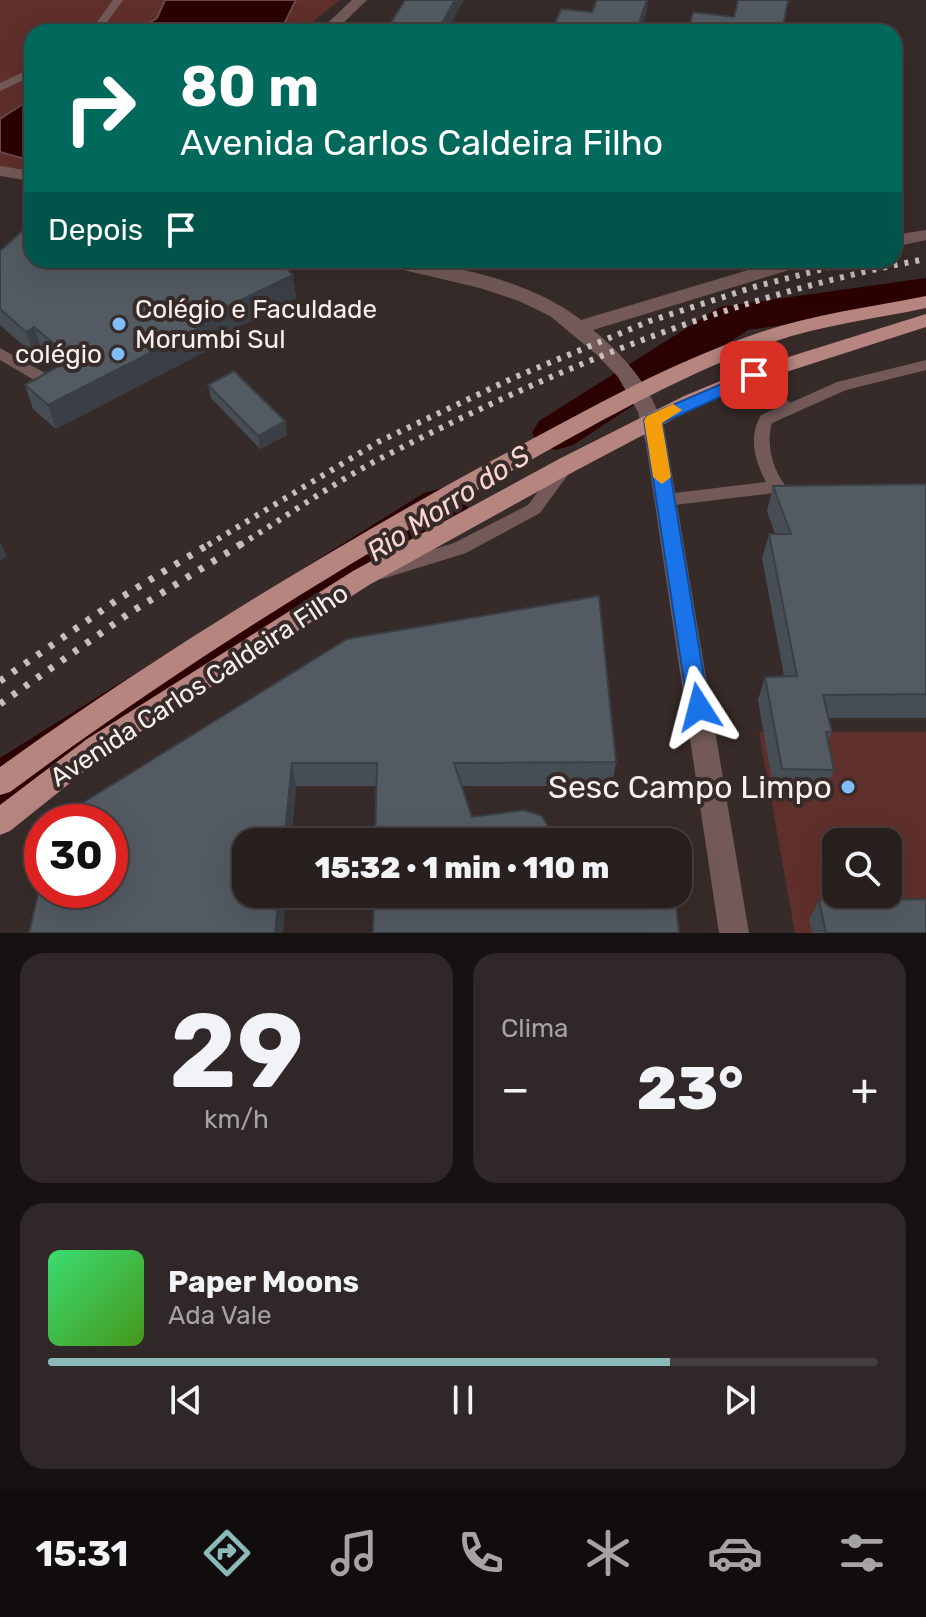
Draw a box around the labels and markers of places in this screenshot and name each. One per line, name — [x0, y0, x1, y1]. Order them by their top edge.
place label: Colégio e Faculdade Morumbi Sul — [135, 294, 377, 355]
marker: Colégio e Faculdade Morumbi Sul — [110, 315, 128, 333]
place label: colégio — [15, 339, 102, 370]
pin — [720, 341, 788, 409]
marker: colégio — [109, 345, 127, 363]
place label: Sesc Campo Limpo — [548, 768, 832, 806]
marker: Sesc Campo Limpo — [839, 778, 857, 796]

